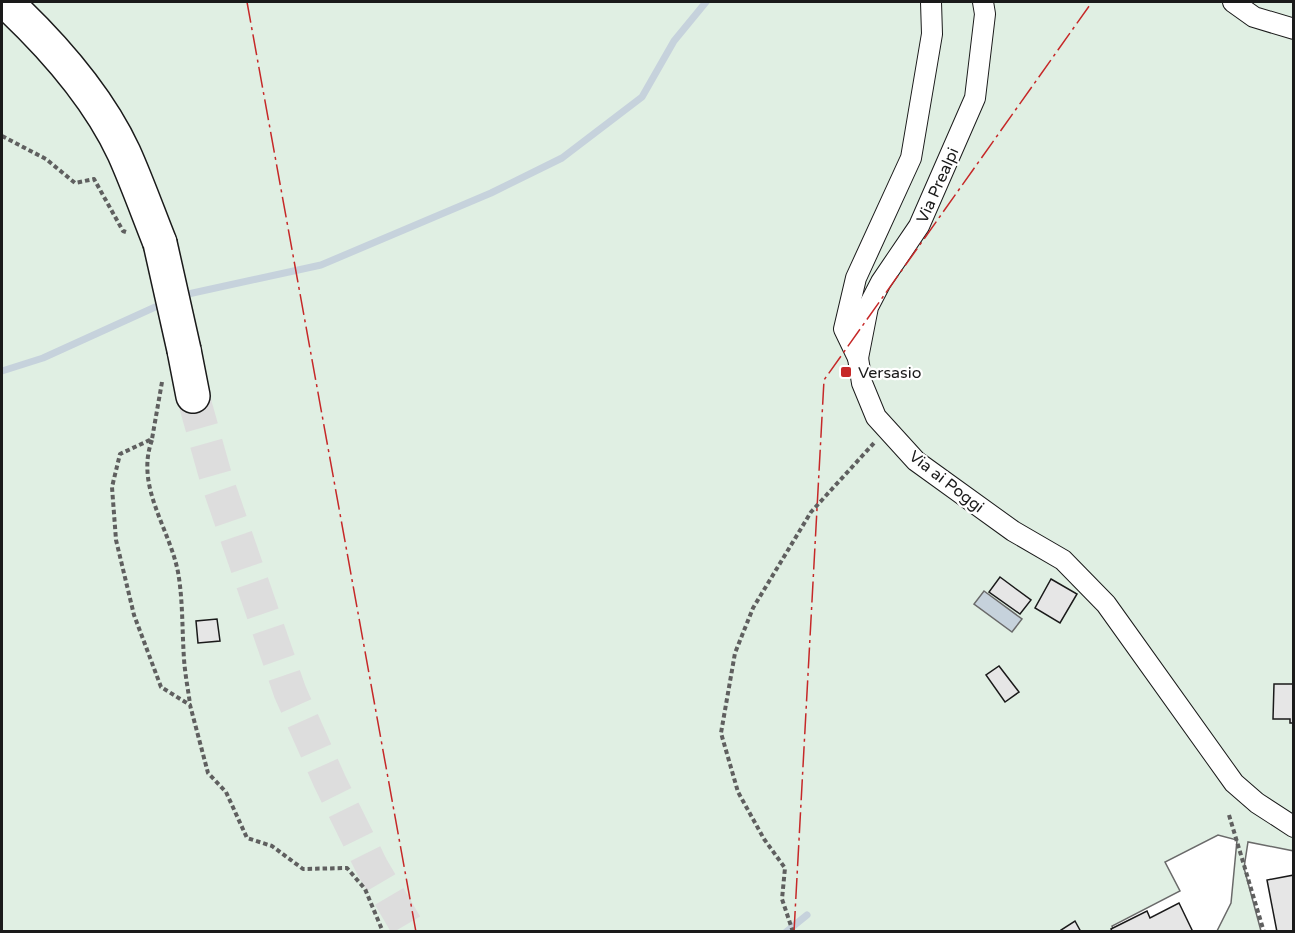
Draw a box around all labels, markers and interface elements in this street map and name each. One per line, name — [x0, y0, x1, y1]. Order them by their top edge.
street label: Via Prealpi — [912, 144, 963, 226]
place label: Versasio — [858, 363, 921, 383]
marker: Versasio — [839, 365, 853, 379]
street label: Via ai Poggi — [905, 446, 988, 517]

